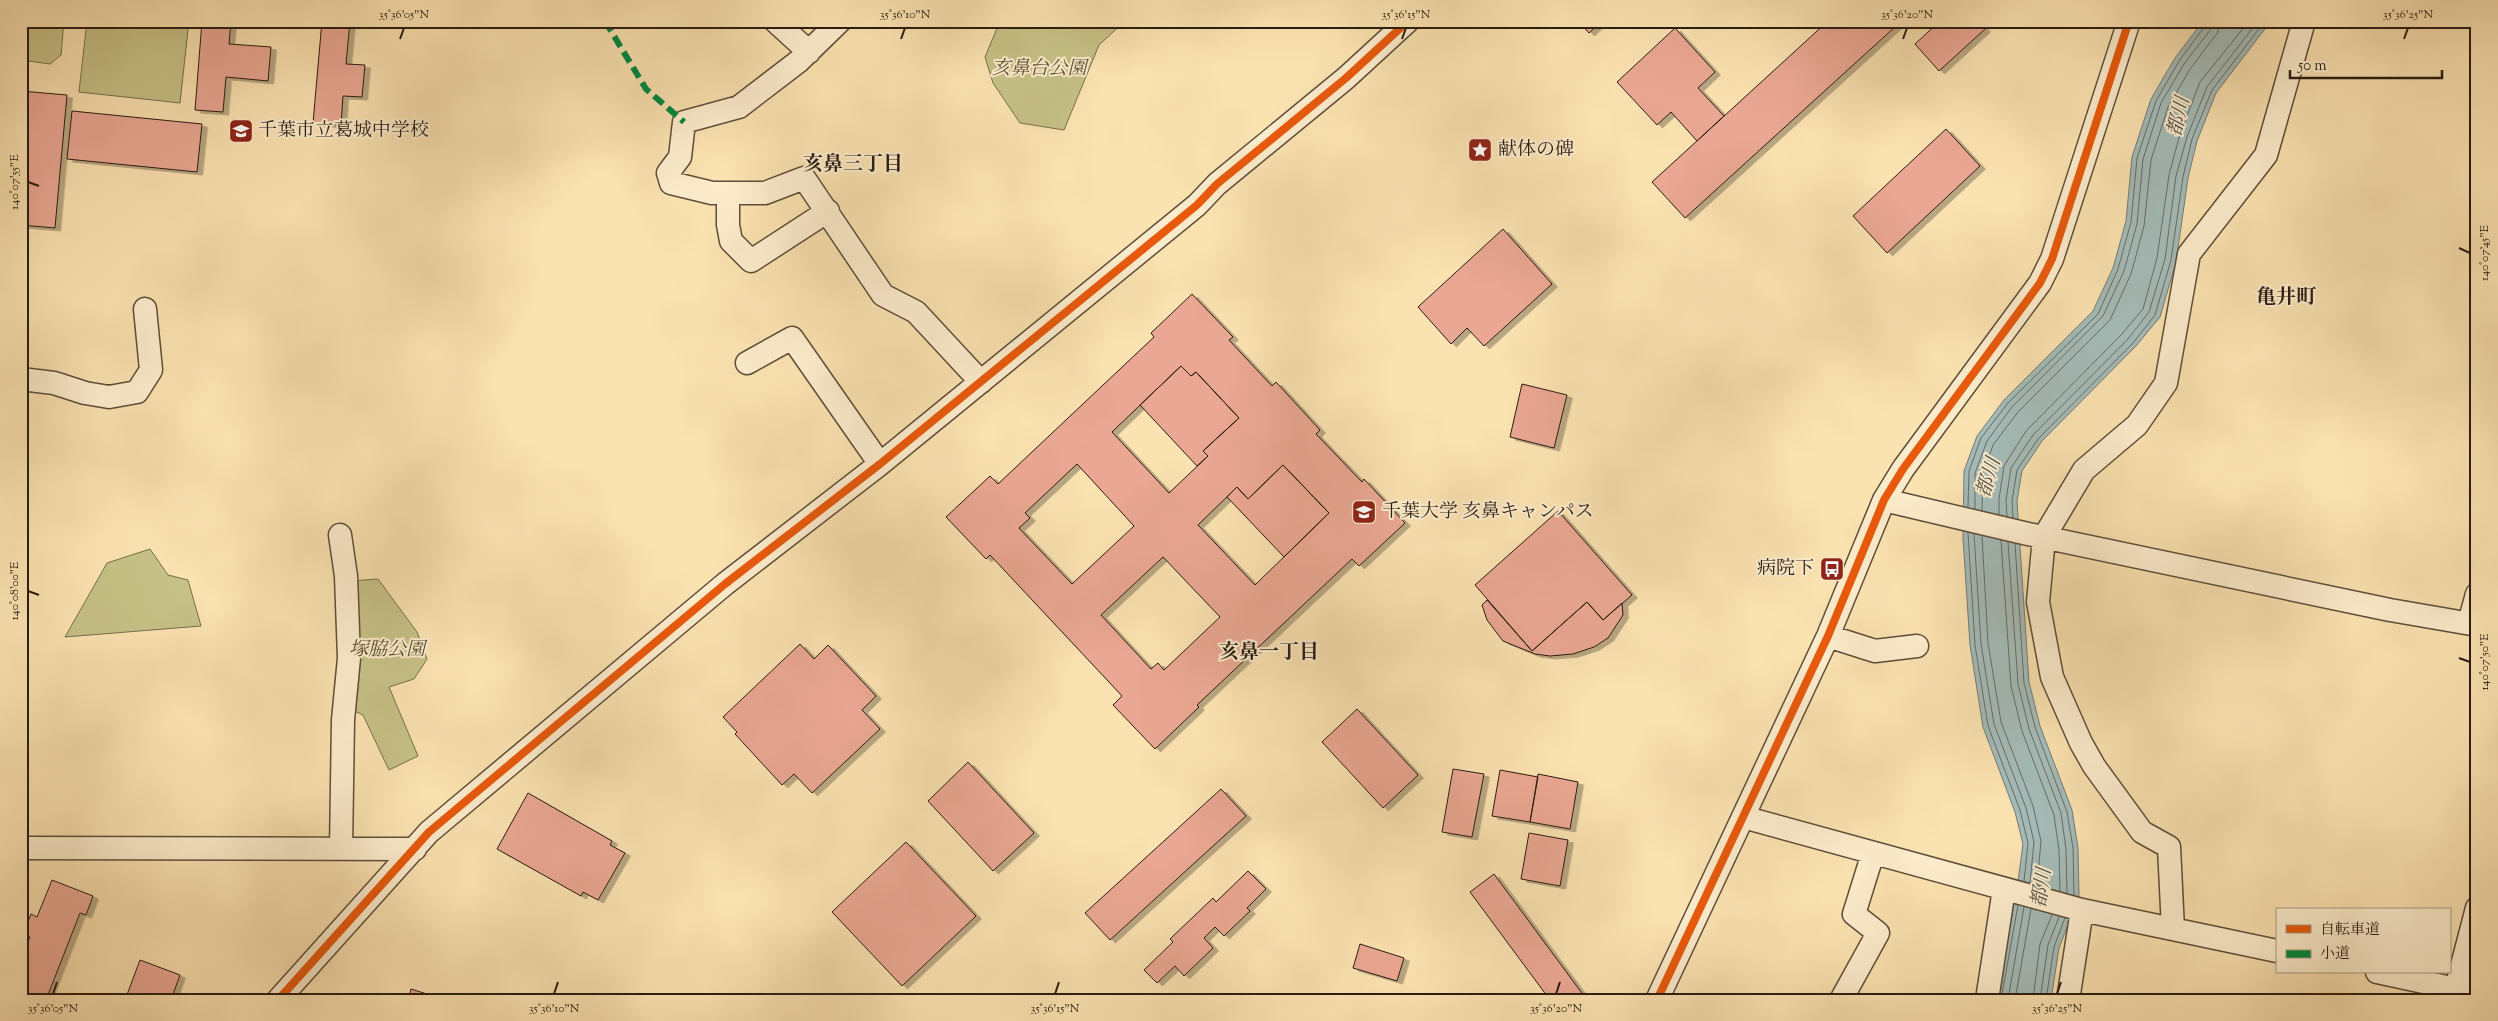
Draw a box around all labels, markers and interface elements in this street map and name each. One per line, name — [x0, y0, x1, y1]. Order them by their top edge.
text: 35°36'05"N — [379, 6, 430, 24]
text: 35°36'10"N — [880, 6, 931, 24]
text: 35°36'15"N — [1382, 6, 1431, 24]
text: 35°36'20"N — [1881, 6, 1933, 24]
text: 35°36'25"N — [2383, 6, 2434, 24]
scale bar — [2290, 48, 2443, 80]
park label: 亥鼻台公園 — [991, 56, 1089, 83]
text: 50 m — [2297, 56, 2327, 77]
water label: 都川 — [2161, 92, 2199, 140]
school or university icon: 千葉市立葛城中学校 — [228, 118, 254, 144]
place label: 千葉市立葛城中学校 — [258, 118, 429, 145]
place icon: 献体の碑 — [1467, 137, 1493, 163]
place label: 献体の碑 — [1498, 137, 1574, 164]
district label: 亥鼻三丁目 — [803, 151, 903, 180]
text: 140°07'55"E — [6, 154, 24, 210]
text: 140°07'45"E — [2476, 224, 2494, 281]
district label: 亀井町 — [2256, 284, 2317, 313]
water label: 都川 — [1970, 453, 2010, 501]
school or university icon: 千葉大学 亥鼻キャンパス — [1351, 499, 1377, 525]
place label: 千葉大学 亥鼻キャンパス — [1382, 499, 1594, 526]
place label: 病院下 — [1757, 556, 1814, 583]
bus stop icon: 病院下 — [1819, 556, 1845, 582]
text: 140°08'00"E — [6, 561, 24, 620]
text: 140°07'50"E — [2476, 633, 2494, 691]
park label: 塚脇公園 — [349, 637, 428, 664]
district label: 亥鼻一丁目 — [1219, 639, 1319, 668]
water label: 都川 — [2026, 864, 2060, 910]
legend — [2276, 908, 2450, 974]
text: 自転車道 — [2320, 920, 2380, 941]
text: 小道 — [2320, 944, 2350, 965]
text: 35°36'05"N — [28, 1000, 79, 1018]
text: 35°36'10"N — [529, 1000, 580, 1018]
text: 35°36'15"N — [1031, 1000, 1080, 1018]
text: 35°36'20"N — [1530, 1000, 1582, 1018]
text: 35°36'25"N — [2032, 1000, 2083, 1018]

